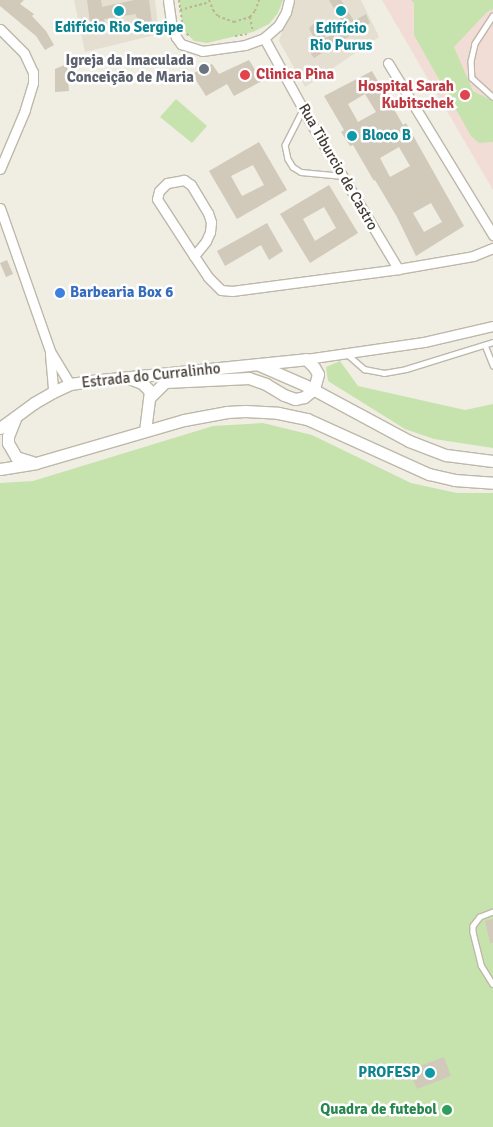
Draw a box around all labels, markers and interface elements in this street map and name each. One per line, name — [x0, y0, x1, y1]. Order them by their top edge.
marker: Edifício Rio Sergipe — [113, 5, 125, 17]
marker: Edifício Rio Purus — [335, 5, 347, 17]
place label: Edifício Rio Sergipe — [55, 19, 183, 37]
place label: Edifício Rio Purus — [310, 19, 372, 54]
place label: Igreja da Imaculada Conceição de Maria — [65, 51, 194, 86]
marker: Igreja da Imaculada Conceição de Maria — [198, 63, 210, 75]
place label: Clinica Pina — [256, 66, 334, 84]
marker: Clinica Pina — [238, 68, 252, 82]
place label: Hospital Sarah Kubitschek — [358, 77, 454, 112]
marker: Hospital Sarah Kubitschek — [458, 88, 472, 102]
street label: Rua Tiburcio de Castro — [294, 101, 382, 233]
place label: Bloco B — [362, 127, 411, 145]
marker: Bloco B — [346, 130, 358, 142]
place label: Barbearia Box 6 — [70, 284, 173, 302]
marker: Barbearia Box 6 — [54, 287, 66, 299]
street label: Estrada do Curralinho — [81, 360, 221, 392]
place label: PROFESP — [358, 1064, 420, 1082]
marker: PROFESP — [424, 1067, 436, 1079]
place label: Quadra de futebol — [320, 1101, 437, 1119]
marker: Quadra de futebol — [441, 1104, 453, 1116]

